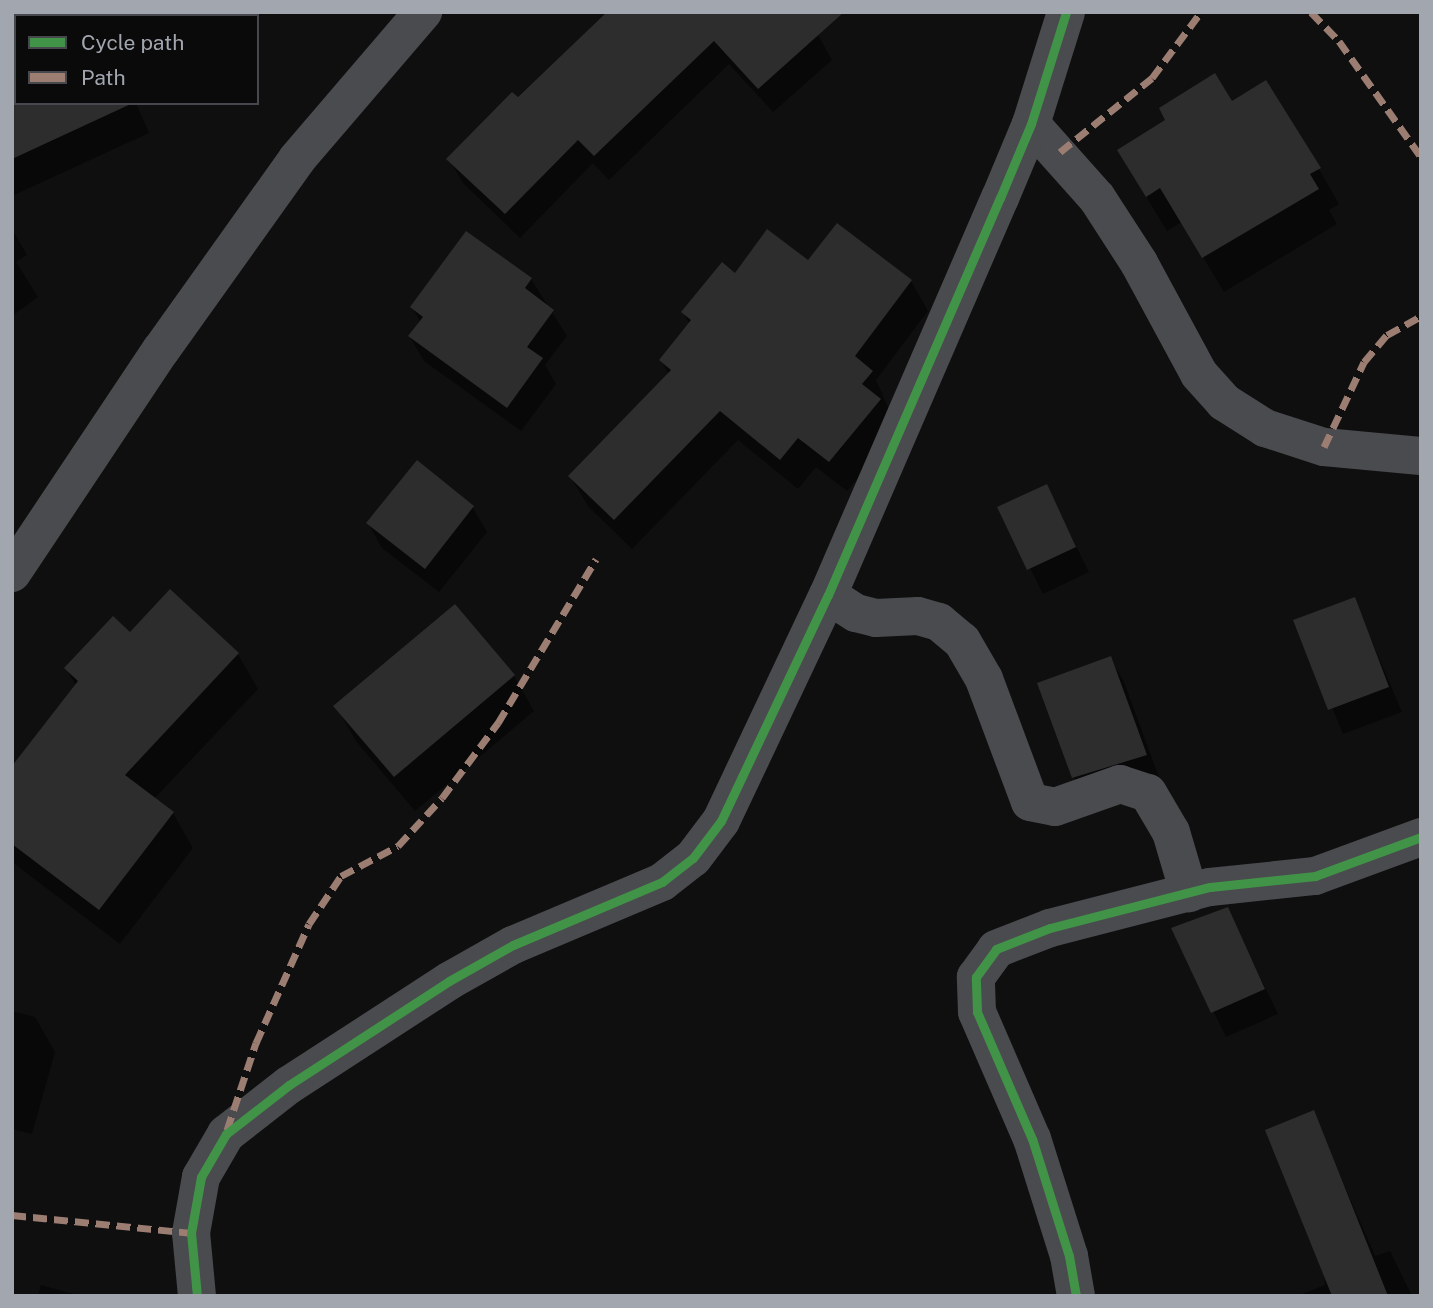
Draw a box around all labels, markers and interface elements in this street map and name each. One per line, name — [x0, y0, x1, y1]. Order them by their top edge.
legend — [14, 14, 259, 105]
text: Cycle path — [81, 30, 184, 55]
text: Path — [81, 65, 126, 90]

